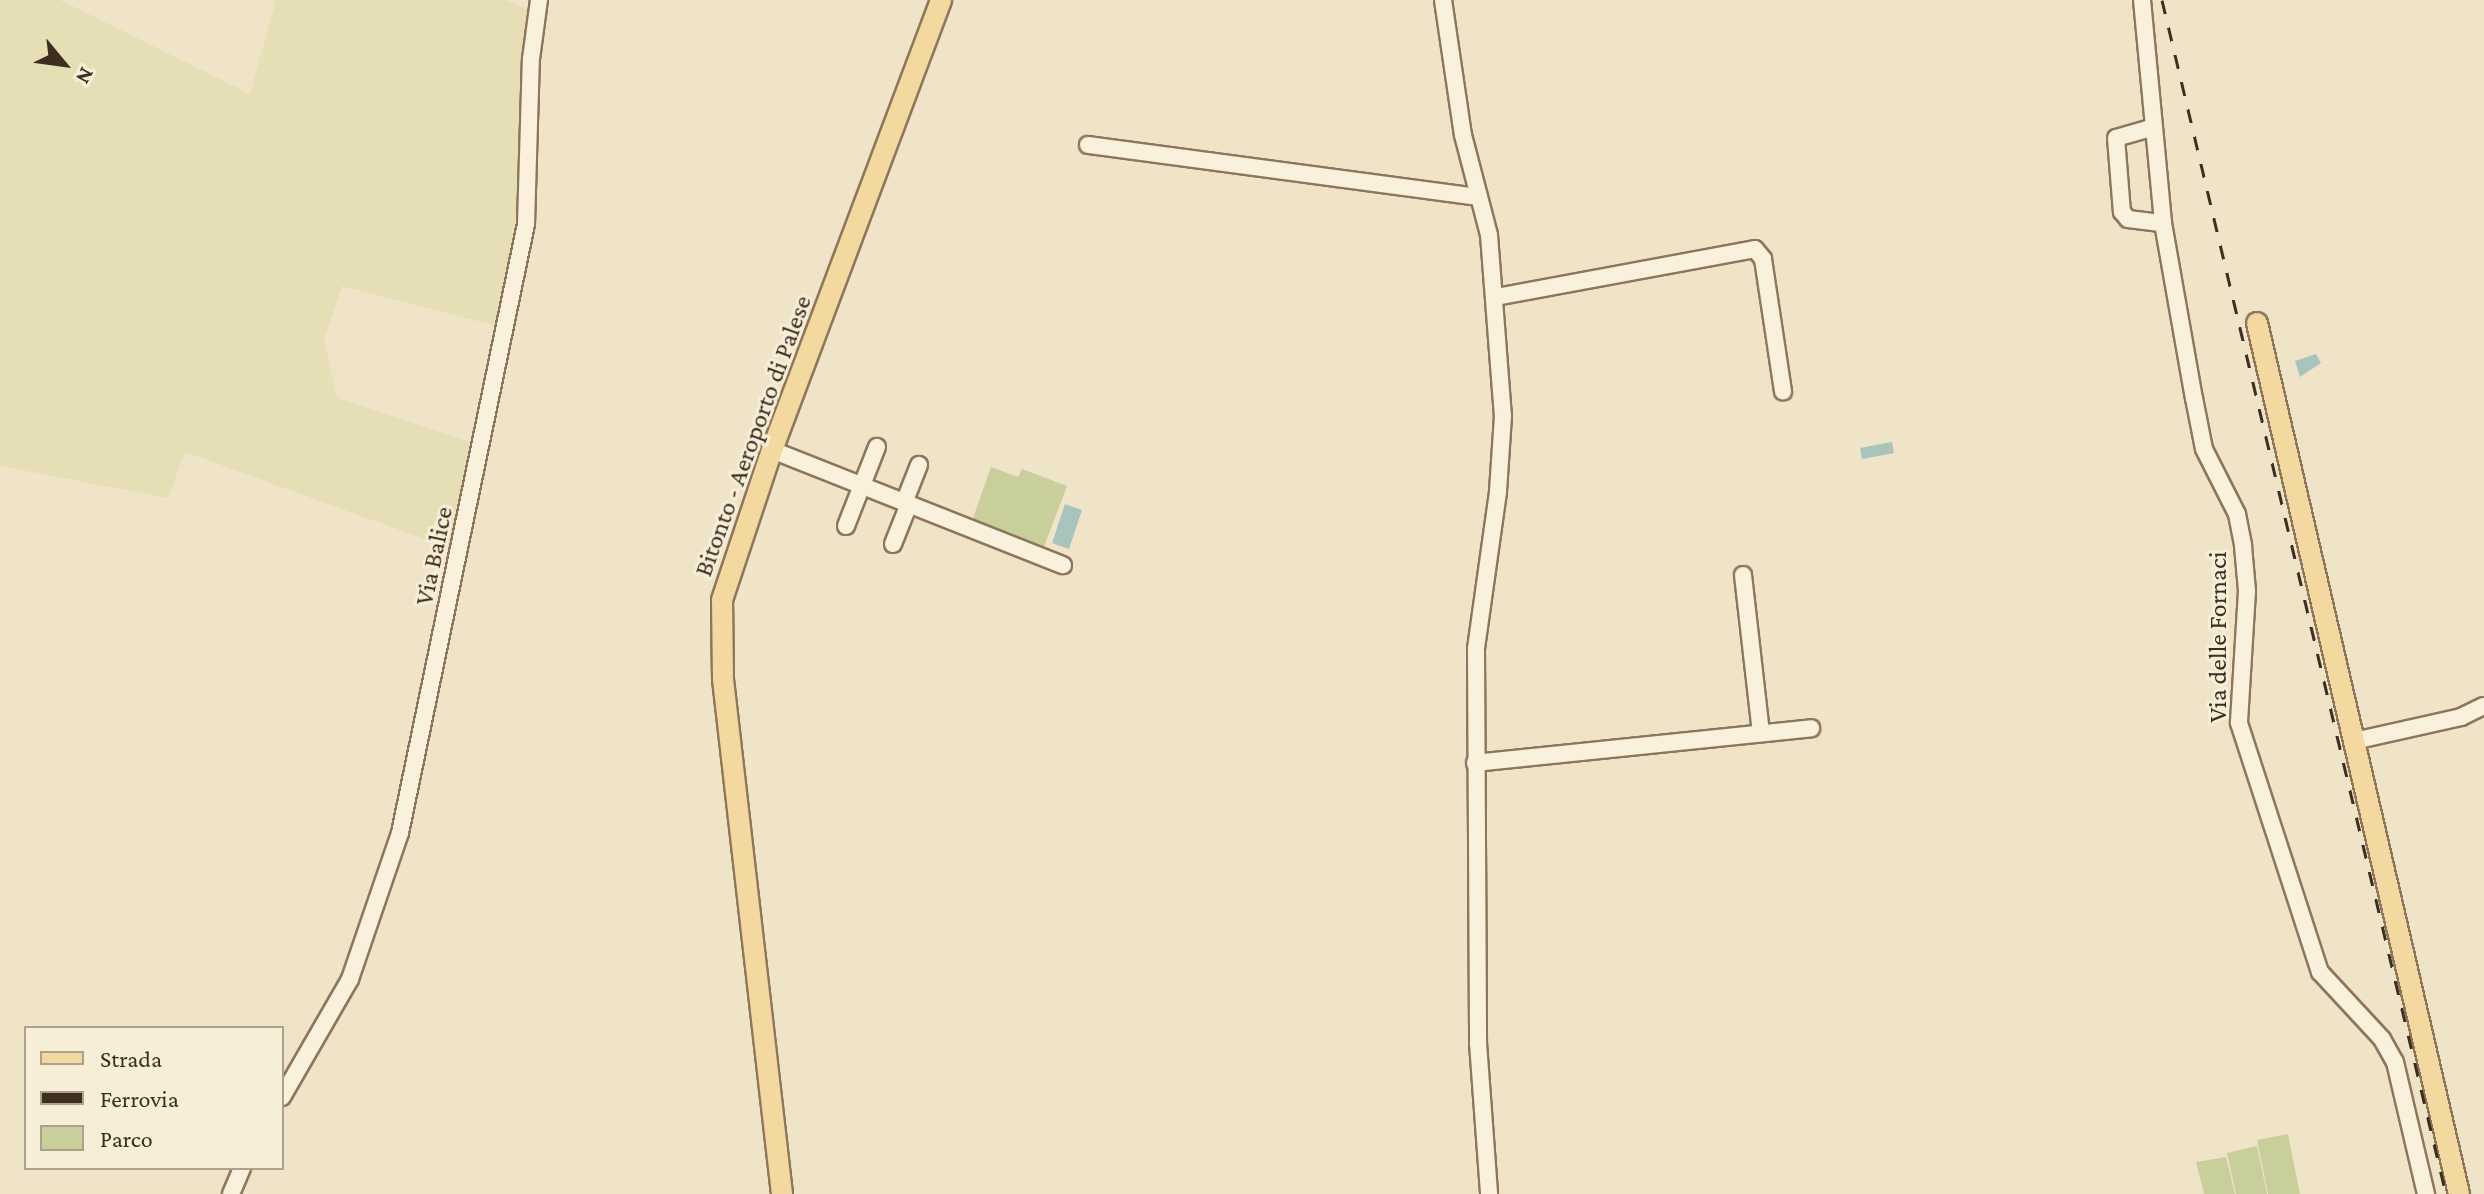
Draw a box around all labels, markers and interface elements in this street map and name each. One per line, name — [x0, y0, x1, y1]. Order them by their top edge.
north arrow — [24, 24, 104, 104]
text: N — [71, 63, 100, 88]
street label: Bitonto - Aeroporto di Palese — [688, 291, 818, 581]
street label: Via Balice — [408, 504, 460, 608]
street label: Via delle Fornaci — [2202, 551, 2234, 723]
legend — [24, 1026, 284, 1170]
text: Strada — [100, 1045, 162, 1072]
text: Ferrovia — [100, 1085, 179, 1112]
text: Parco — [100, 1125, 153, 1152]

